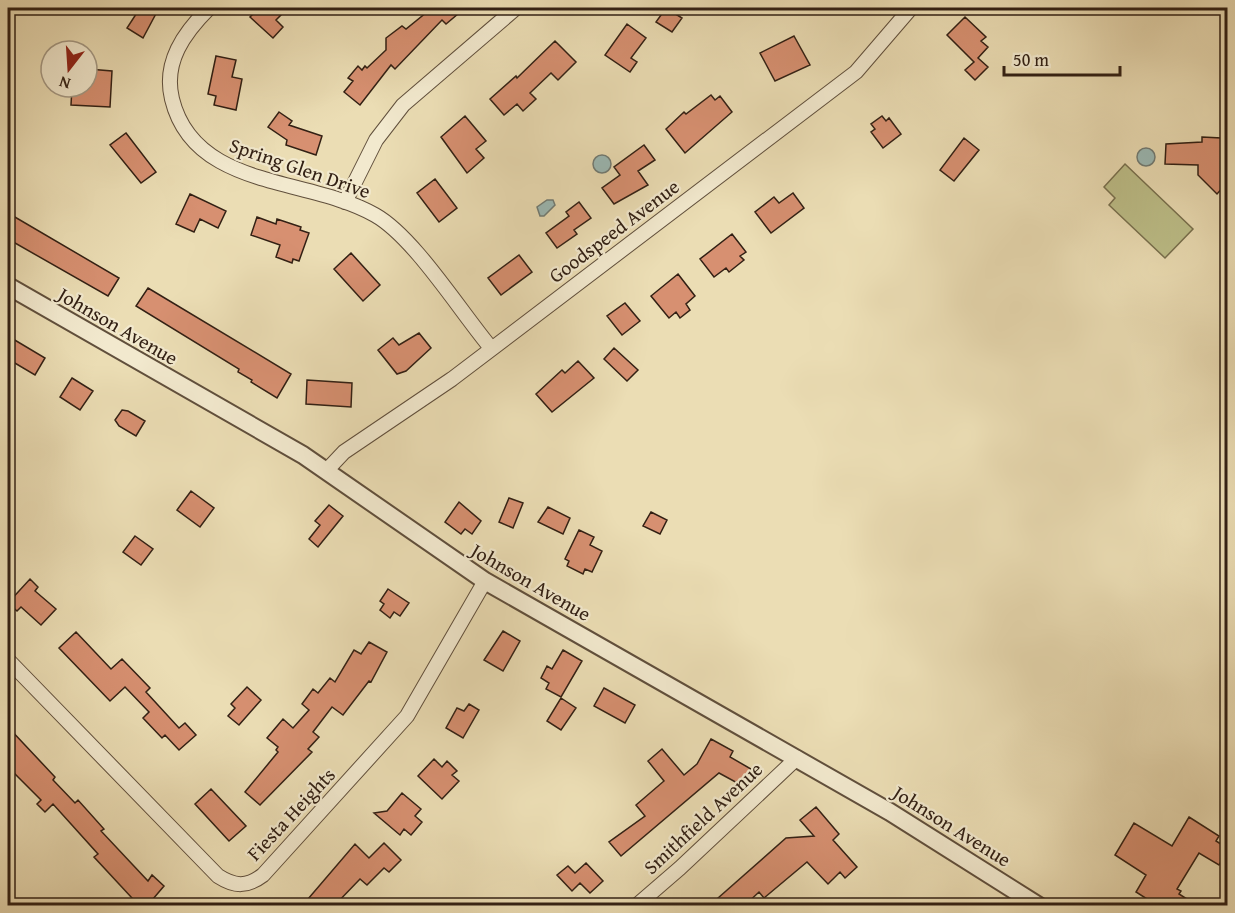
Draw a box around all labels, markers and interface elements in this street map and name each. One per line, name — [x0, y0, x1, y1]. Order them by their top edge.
north arrow — [39, 39, 99, 99]
scale bar — [1004, 39, 1120, 77]
text: 50 m — [1013, 46, 1049, 73]
text: N — [56, 70, 73, 96]
street label: Spring Glen Drive — [226, 130, 375, 205]
street label: Goodspeed Avenue — [542, 172, 685, 289]
street label: Johnson Avenue — [50, 278, 184, 372]
street label: Johnson Avenue — [463, 534, 597, 628]
street label: Smithfield Avenue — [637, 755, 769, 881]
street label: Fiesta Heights — [240, 761, 342, 867]
street label: Johnson Avenue — [885, 776, 1017, 873]

